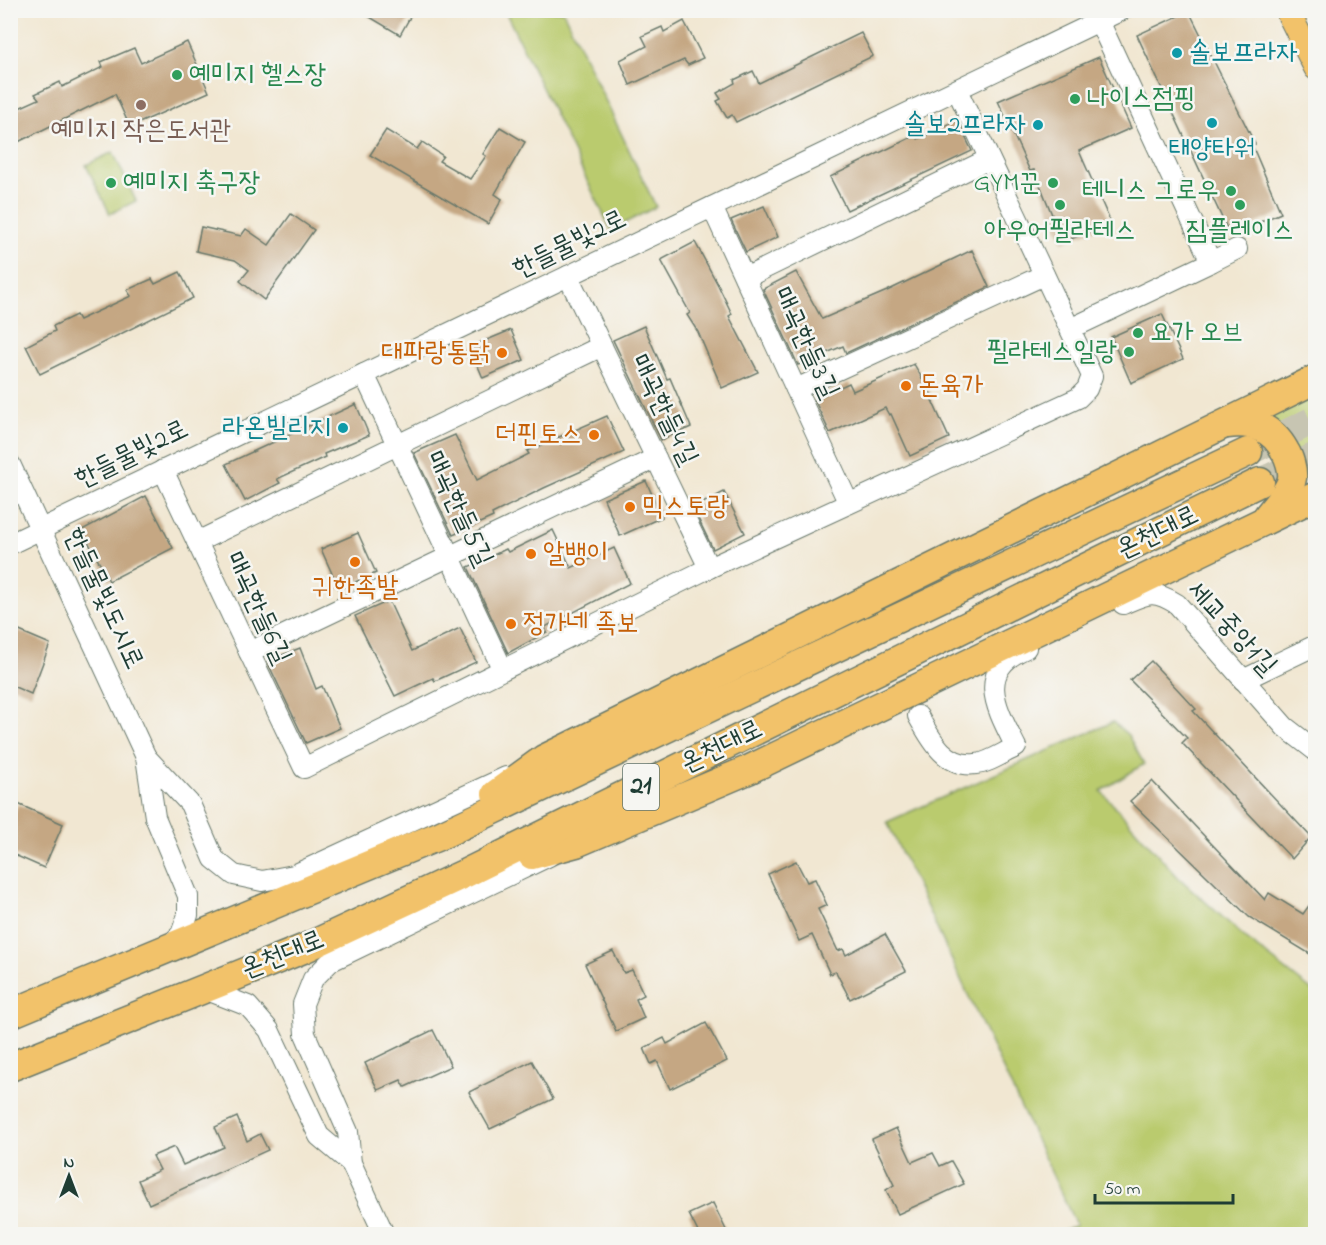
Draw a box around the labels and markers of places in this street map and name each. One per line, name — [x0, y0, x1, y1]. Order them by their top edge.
place label: 솔보프라자 — [1189, 34, 1298, 73]
marker: 솔보프라자 — [1170, 46, 1184, 60]
place label: 예미지 헬스장 — [189, 56, 326, 95]
marker: 예미지 헬스장 — [170, 68, 184, 82]
place label: 나이스점핑 — [1087, 80, 1196, 119]
marker: 나이스점핑 — [1068, 92, 1082, 106]
marker: 예미지 작은도서관 — [134, 98, 148, 112]
place label: 솔보2프라자 — [904, 106, 1026, 145]
place label: 예미지 작은도서관 — [51, 112, 231, 151]
marker: 태양타워 — [1205, 116, 1219, 130]
marker: 솔보2프라자 — [1031, 118, 1045, 132]
place label: 태양타워 — [1169, 130, 1255, 169]
place label: 예미지 축구장 — [123, 164, 260, 203]
place label: GYM꾼 — [974, 164, 1041, 203]
place label: 테니스 그로우 — [1082, 172, 1219, 211]
marker: 예미지 축구장 — [104, 176, 118, 190]
marker: GYM꾼 — [1046, 176, 1060, 190]
marker: 테니스 그로우 — [1224, 184, 1238, 198]
marker: 아우어필라테스 — [1053, 198, 1067, 212]
marker: 짐플레이스 — [1233, 198, 1247, 212]
place label: 아우어필라테스 — [984, 212, 1136, 251]
place label: 짐플레이스 — [1186, 212, 1294, 251]
place label: 요가 오브 — [1150, 314, 1244, 353]
marker: 요가 오브 — [1131, 326, 1145, 340]
place label: 필라테스일랑 — [987, 333, 1117, 372]
place label: 대파랑통닭 — [381, 334, 490, 373]
marker: 필라테스일랑 — [1122, 345, 1136, 359]
marker: 대파랑통닭 — [495, 346, 509, 360]
place label: 돈육가 — [918, 367, 983, 406]
marker: 돈육가 — [899, 379, 913, 393]
place label: 라온빌리지 — [222, 409, 331, 448]
place label: 더핀토스 — [495, 416, 582, 455]
marker: 라온빌리지 — [336, 421, 350, 435]
marker: 더핀토스 — [587, 428, 601, 442]
place label: 믹스토랑 — [642, 488, 729, 527]
marker: 믹스토랑 — [623, 500, 637, 514]
place label: 알뱅이 — [543, 535, 608, 574]
marker: 알뱅이 — [524, 547, 538, 561]
marker: 귀한족발 — [348, 555, 362, 569]
place label: 귀한족발 — [312, 569, 399, 608]
place label: 정가네 족보 — [523, 605, 638, 644]
marker: 정가네 족보 — [504, 617, 518, 631]

